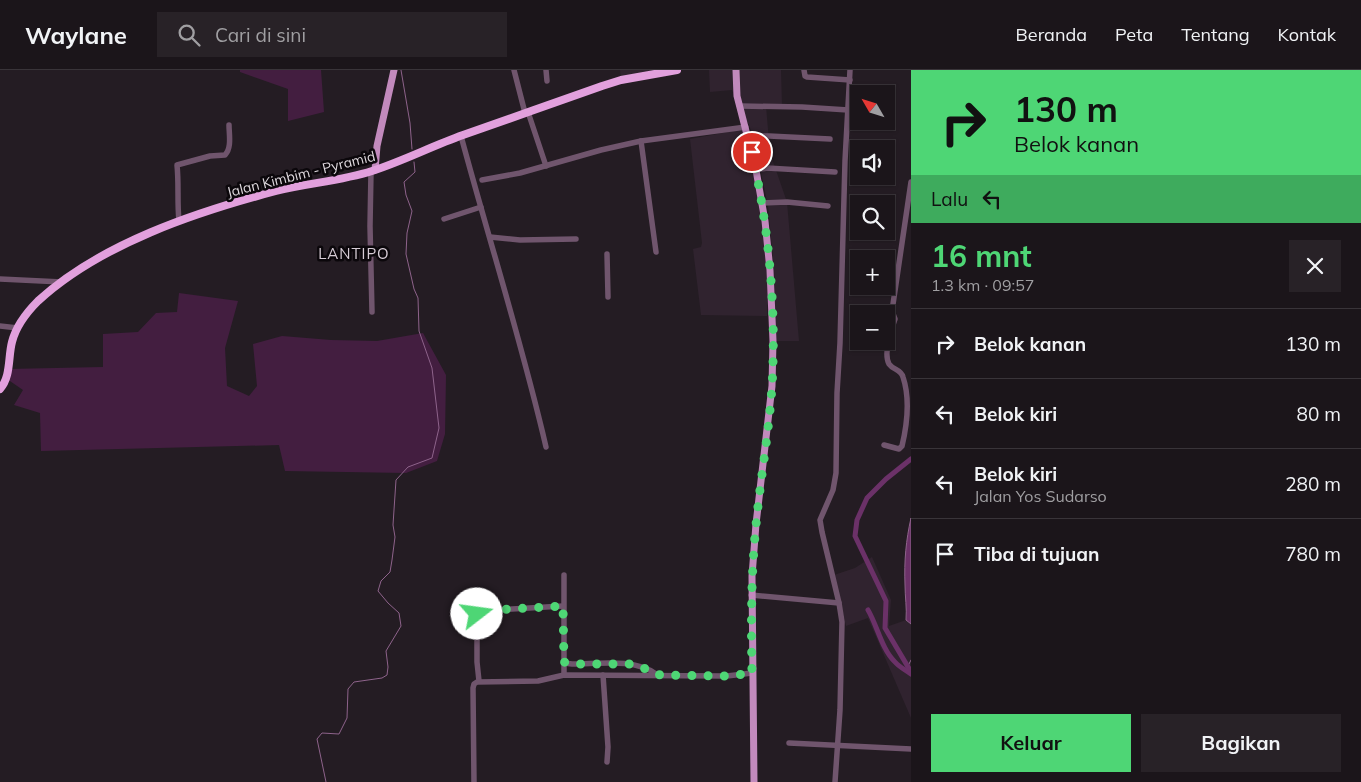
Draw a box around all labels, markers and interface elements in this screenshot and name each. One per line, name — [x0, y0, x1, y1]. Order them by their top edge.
search box — [157, 12, 507, 57]
text: Waylane — [25, 20, 127, 50]
icon: search — [175, 21, 203, 49]
text: Cari di sini — [215, 23, 306, 47]
text: Beranda — [1016, 23, 1087, 46]
text: Peta — [1115, 23, 1153, 46]
text: Tentang — [1181, 23, 1250, 46]
text: Kontak — [1278, 23, 1336, 46]
north arrow — [850, 85, 895, 130]
map controls — [850, 85, 895, 350]
text: 130 m — [1014, 87, 1118, 131]
icon: right — [931, 90, 996, 155]
text: Belok kanan — [1014, 130, 1139, 158]
pin — [731, 131, 773, 173]
icon: arrive — [738, 138, 766, 166]
button: sound — [850, 140, 895, 185]
street label: Jalan Kimbim - Pyramid — [225, 147, 377, 201]
icon: left — [978, 185, 1006, 213]
text: Lalu — [931, 187, 968, 211]
button: search — [850, 195, 895, 240]
text: 16 mnt — [931, 237, 1032, 275]
button: close — [1289, 240, 1341, 292]
district label: LANTIPO — [318, 244, 390, 263]
button: + — [850, 250, 895, 295]
text: 1.3 km · 09:57 — [931, 275, 1034, 295]
button: − — [850, 305, 895, 350]
icon: right — [931, 330, 959, 358]
text: Belok kanan — [974, 332, 1086, 356]
text: 130 m — [1285, 332, 1341, 356]
icon: left — [931, 400, 959, 428]
text: Belok kiri — [974, 402, 1057, 426]
text: 80 m — [1297, 402, 1341, 426]
text: Belok kiri — [974, 462, 1057, 486]
icon: left — [931, 470, 959, 498]
text: 280 m — [1285, 472, 1341, 496]
text: Jalan Yos Sudarso — [974, 486, 1107, 506]
icon: arrive — [931, 540, 959, 568]
text: Tiba di tujuan — [974, 542, 1099, 566]
text: 780 m — [1285, 542, 1341, 566]
position arrow — [450, 587, 502, 639]
button: Keluar — [931, 714, 1131, 772]
button: Bagikan — [1141, 714, 1341, 772]

